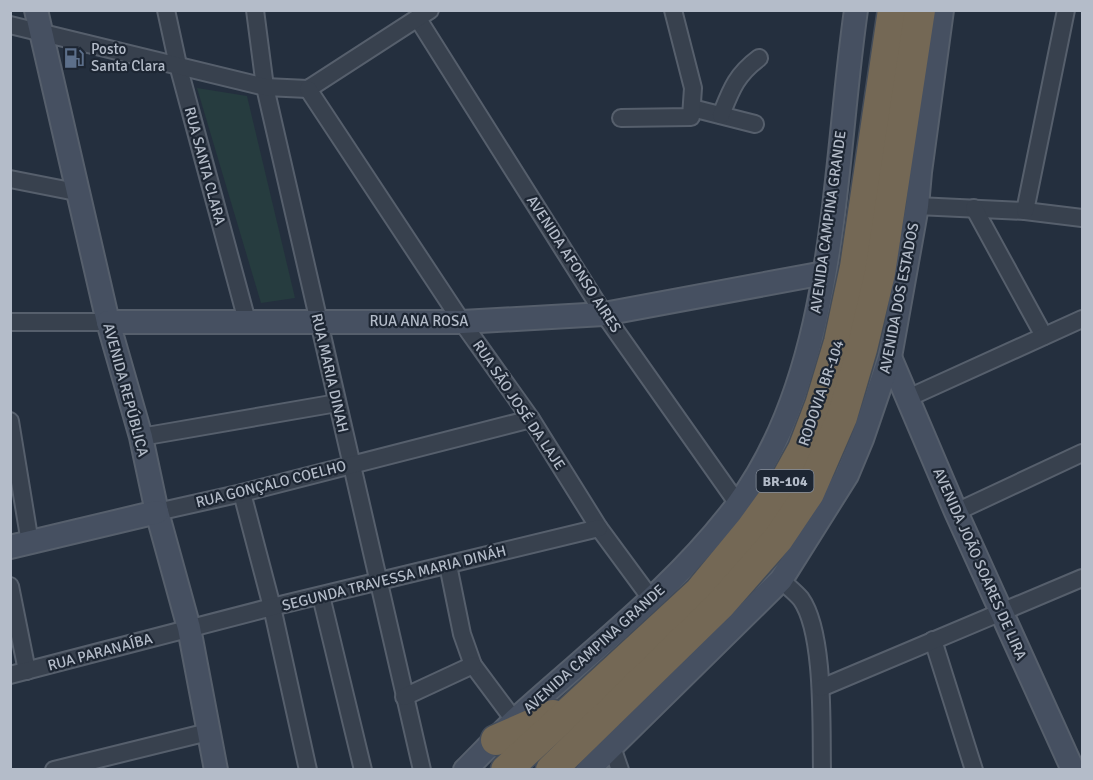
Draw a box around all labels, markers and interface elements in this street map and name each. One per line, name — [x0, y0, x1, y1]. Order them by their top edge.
place label: Posto Santa Clara — [91, 40, 165, 75]
fuel station icon: Posto Santa Clara — [62, 46, 86, 70]
street label: RUA SANTA CLARA — [181, 105, 229, 227]
street label: AVENIDA CAMPINA GRANDE — [806, 130, 850, 314]
street label: AVENIDA AFONSO AIRES — [523, 192, 625, 336]
street label: AVENIDA DOS ESTADOS — [876, 221, 922, 375]
street label: RUA MARIA DINAH — [308, 312, 352, 434]
street label: RUA ANA ROSA — [369, 312, 469, 330]
street label: AVENIDA REPÚBLICA — [100, 321, 153, 459]
street label: RUA SÃO JOSÉ DA LAJE — [469, 336, 570, 473]
street label: RODOVIA BR-104 — [794, 338, 848, 448]
street label: RUA GONÇALO COELHO — [194, 457, 348, 511]
street label: AVENIDA JOÃO SOARES DE LIRA — [929, 465, 1032, 663]
road number: BR-104 — [756, 470, 814, 492]
street label: SEGUNDA TRAVESSA MARIA DINÁH — [280, 540, 508, 615]
street label: AVENIDA CAMPINA GRANDE — [520, 581, 668, 717]
street label: RUA PARANAÍBA — [45, 628, 154, 675]

